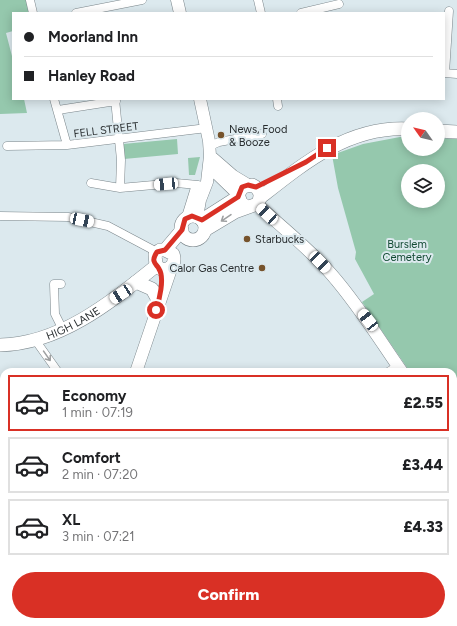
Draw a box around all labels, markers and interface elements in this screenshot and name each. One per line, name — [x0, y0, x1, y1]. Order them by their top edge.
text: Moorland Inn — [48, 28, 138, 46]
text: Hanley Road — [48, 67, 135, 85]
north arrow — [401, 112, 445, 156]
map controls — [401, 112, 445, 208]
street label: FELL STREET — [73, 120, 139, 140]
place label: News, Food & Booze — [229, 123, 287, 149]
marker: News, Food & Booze — [216, 130, 226, 140]
route end — [318, 139, 336, 157]
button: layers — [401, 164, 445, 208]
car — [154, 177, 178, 191]
car — [254, 201, 280, 227]
car — [69, 212, 95, 228]
one-way arrow — [220, 214, 231, 222]
place label: Starbucks — [255, 233, 304, 246]
marker: Starbucks — [242, 234, 252, 244]
park label: Burslem Cemetery — [383, 238, 432, 264]
car — [307, 249, 333, 275]
place label: Calor Gas Centre — [169, 262, 254, 275]
marker: Calor Gas Centre — [257, 263, 267, 273]
car — [108, 282, 134, 306]
route start — [147, 301, 165, 319]
street label: HIGH LANE — [44, 304, 102, 342]
car — [356, 307, 380, 333]
one-way arrow — [43, 351, 51, 362]
icon: car — [14, 385, 50, 421]
text: Economy — [62, 387, 127, 405]
text: £2.55 — [404, 394, 443, 412]
text: 1 min · 07:19 — [62, 405, 133, 420]
icon: car — [14, 447, 50, 483]
text: Comfort — [62, 449, 121, 467]
text: £3.44 — [402, 456, 443, 474]
text: 2 min · 07:20 — [62, 467, 138, 482]
icon: car — [14, 509, 50, 545]
text: XL — [62, 511, 80, 529]
text: £4.33 — [404, 518, 443, 536]
text: 3 min · 07:21 — [62, 529, 135, 544]
button: Confirm — [12, 572, 445, 618]

